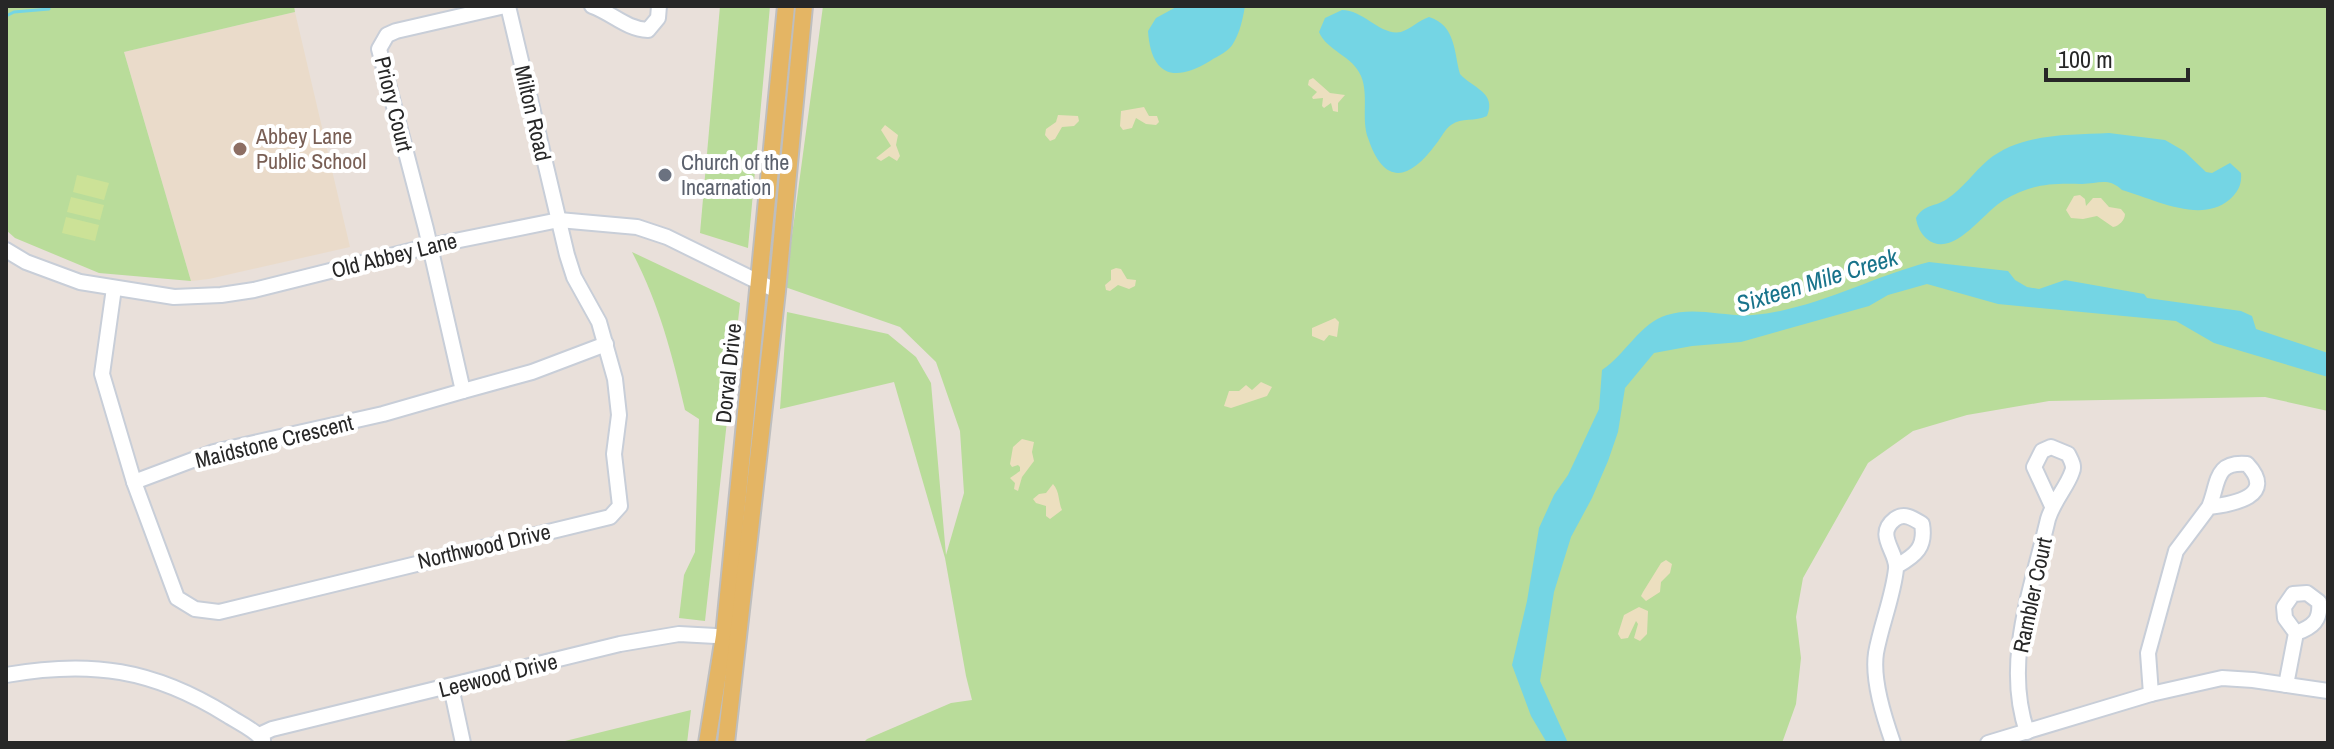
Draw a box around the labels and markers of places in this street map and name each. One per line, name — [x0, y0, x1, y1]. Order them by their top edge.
place label: Abbey Lane Public School — [255, 121, 366, 176]
marker: Abbey Lane Public School — [231, 140, 249, 158]
place label: Church of the Incarnation — [681, 147, 789, 202]
marker: Church of the Incarnation — [656, 166, 674, 184]

